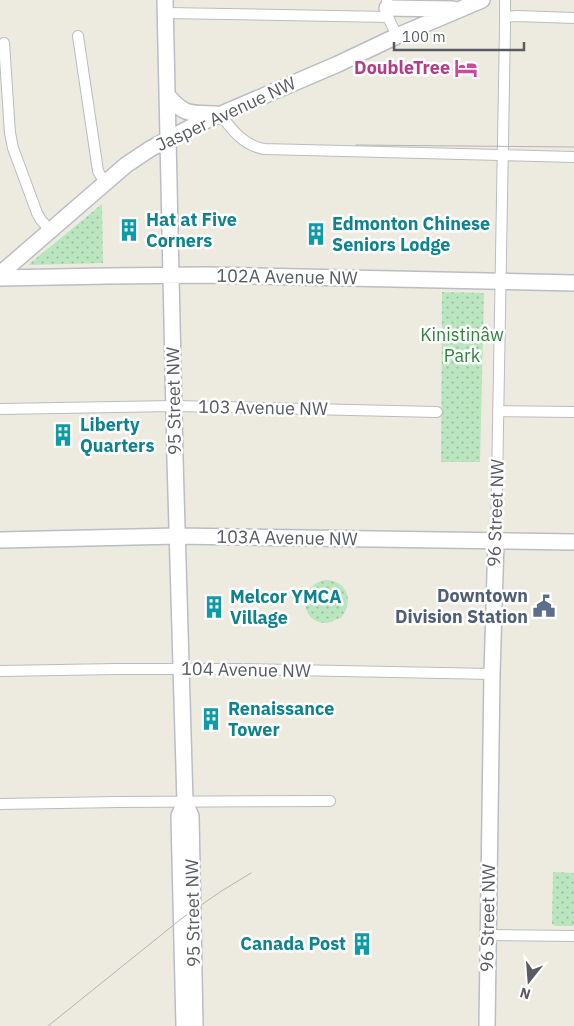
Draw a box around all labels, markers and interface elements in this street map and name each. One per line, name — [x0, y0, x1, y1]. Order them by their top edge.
scale bar — [394, 20, 524, 52]
text: 100 m — [402, 27, 446, 46]
hotel icon: DoubleTree — [453, 55, 479, 81]
place label: DoubleTree — [354, 56, 450, 79]
street label: Jasper Avenue NW — [152, 71, 299, 156]
place label: Hat at Five Corners — [146, 208, 237, 252]
place label: Edmonton Chinese Seniors Lodge — [332, 212, 490, 256]
building icon: Hat at Five Corners — [116, 217, 142, 243]
building icon: Edmonton Chinese Seniors Lodge — [303, 221, 329, 247]
street label: 102A Avenue NW — [216, 264, 358, 289]
park label: Kinistinâw Park — [420, 323, 504, 367]
street label: 95 Street NW — [161, 347, 186, 455]
street label: 103 Avenue NW — [198, 395, 328, 420]
place label: Liberty Quarters — [80, 413, 154, 457]
building icon: Liberty Quarters — [50, 422, 76, 448]
street label: 96 Street NW — [482, 458, 509, 567]
street label: 103A Avenue NW — [216, 525, 358, 550]
place label: Downtown Division Station — [395, 584, 528, 628]
place label: Melcor YMCA Village — [230, 585, 342, 629]
public building icon: Downtown Division Station — [531, 593, 557, 619]
building icon: Melcor YMCA Village — [201, 594, 227, 620]
street label: 104 Avenue NW — [181, 657, 311, 682]
place label: Renaissance Tower — [228, 697, 334, 741]
building icon: Renaissance Tower — [198, 706, 224, 732]
street label: 95 Street NW — [180, 859, 205, 967]
street label: 96 Street NW — [475, 864, 500, 972]
building icon: Canada Post — [349, 931, 375, 957]
place label: Canada Post — [240, 932, 346, 955]
north arrow — [504, 956, 554, 1006]
text: N — [518, 983, 533, 1004]

